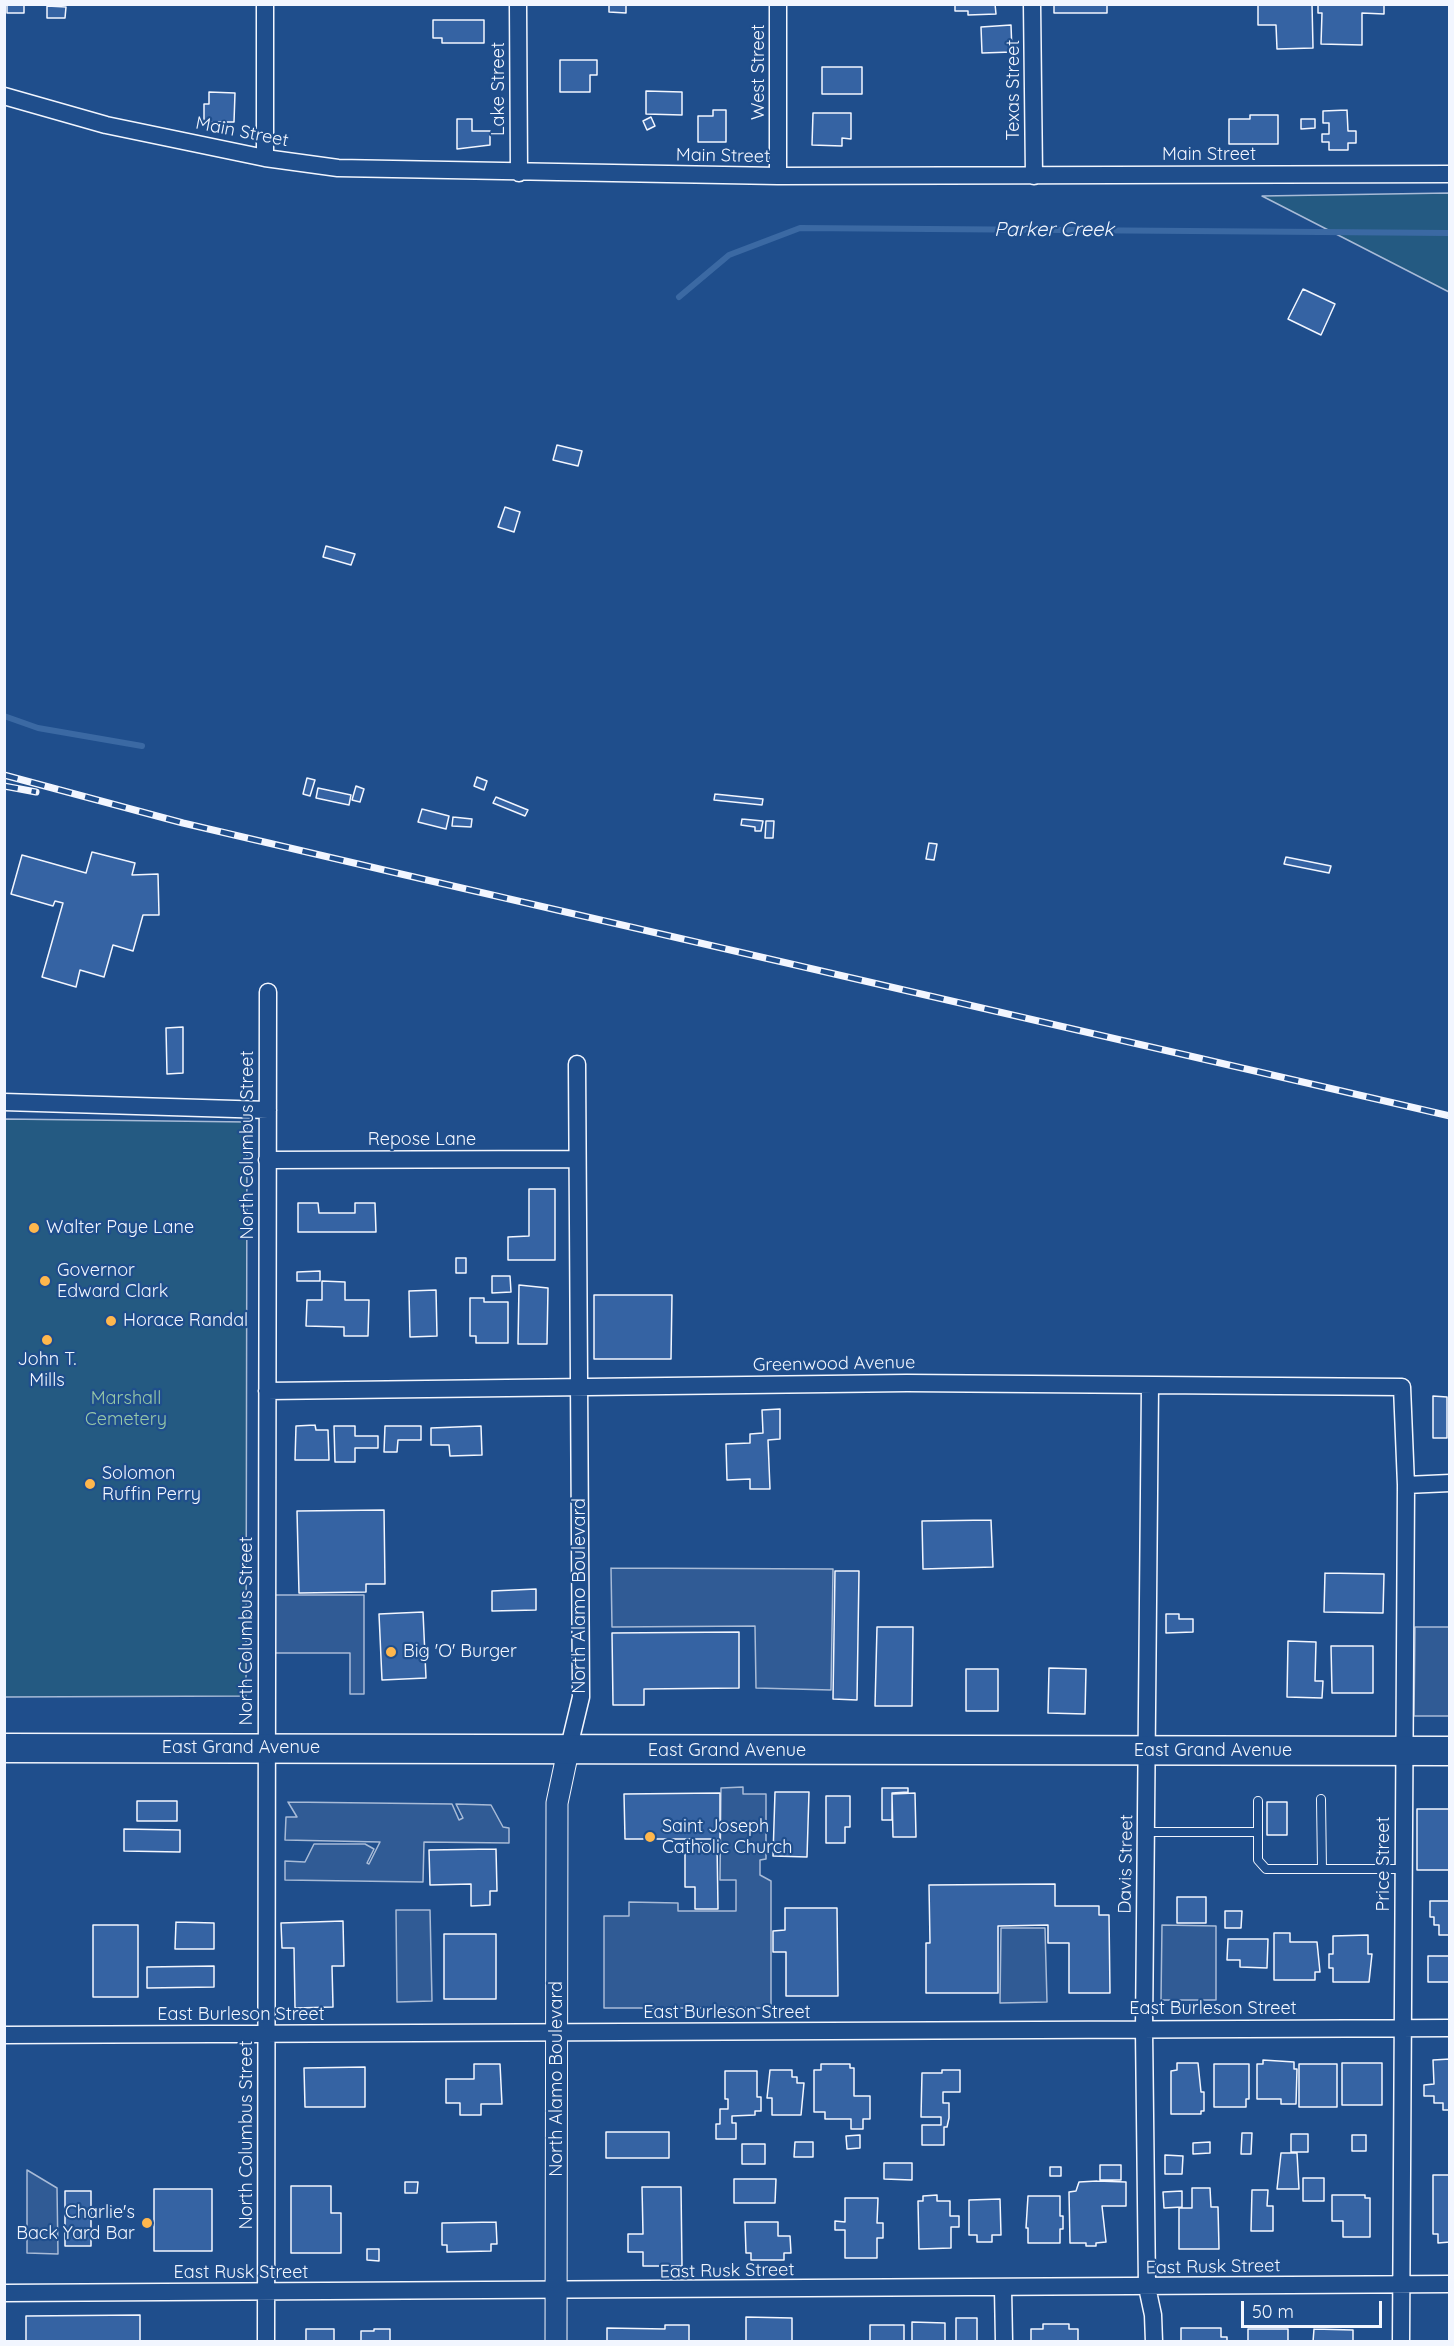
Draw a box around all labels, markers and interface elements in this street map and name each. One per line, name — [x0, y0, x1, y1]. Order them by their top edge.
street label: West Street — [748, 24, 770, 120]
street label: Texas Street — [1003, 40, 1025, 140]
street label: Lake Street — [488, 42, 510, 136]
street label: Main Street — [194, 112, 290, 152]
street label: Main Street — [676, 144, 770, 168]
street label: Main Street — [1162, 144, 1256, 166]
water label: Parker Creek — [994, 218, 1114, 242]
street label: North Columbus Street — [237, 1050, 259, 1240]
street label: Repose Lane — [368, 1129, 476, 1151]
place label: Walter Paye Lane — [46, 1217, 194, 1239]
marker: Walter Paye Lane — [27, 1221, 41, 1235]
place label: Governor Edward Clark — [57, 1260, 168, 1302]
marker: Governor Edward Clark — [38, 1274, 52, 1288]
place label: Horace Randal — [123, 1310, 248, 1332]
marker: Horace Randal — [104, 1314, 118, 1328]
marker: John T. Mills — [40, 1333, 54, 1347]
place label: John T. Mills — [17, 1349, 77, 1392]
street label: Greenwood Avenue — [753, 1352, 915, 1376]
park label: Marshall Cemetery — [85, 1388, 167, 1430]
place label: Solomon Ruffin Perry — [102, 1463, 201, 1506]
marker: Solomon Ruffin Perry — [83, 1477, 97, 1491]
street label: North Alamo Boulevard — [569, 1498, 591, 1694]
street label: North Columbus Street — [236, 1536, 258, 1726]
place label: Big 'O' Burger — [403, 1641, 517, 1663]
marker: Big 'O' Burger — [384, 1645, 398, 1659]
street label: East Grand Avenue — [162, 1737, 320, 1759]
street label: East Grand Avenue — [648, 1740, 806, 1762]
street label: East Grand Avenue — [1134, 1740, 1292, 1762]
street label: Davis Street — [1114, 1814, 1138, 1914]
place label: Saint Joseph Catholic Church — [662, 1816, 792, 1858]
street label: Price Street — [1373, 1816, 1395, 1912]
marker: Saint Joseph Catholic Church — [643, 1830, 657, 1844]
street label: North Alamo Boulevard — [546, 1981, 568, 2177]
street label: East Burleson Street — [1129, 1998, 1297, 2020]
street label: East Burleson Street — [643, 2002, 811, 2024]
street label: East Burleson Street — [157, 2004, 325, 2026]
street label: North Columbus Street — [236, 2040, 258, 2230]
place label: Charlie's Back Yard Bar — [16, 2202, 135, 2244]
marker: Charlie's Back Yard Bar — [140, 2216, 154, 2230]
street label: East Rusk Street — [1145, 2255, 1281, 2279]
street label: East Rusk Street — [659, 2259, 795, 2283]
street label: East Rusk Street — [174, 2262, 308, 2284]
scale bar — [1244, 2289, 1385, 2327]
text: 50 m — [1252, 2300, 1294, 2323]

